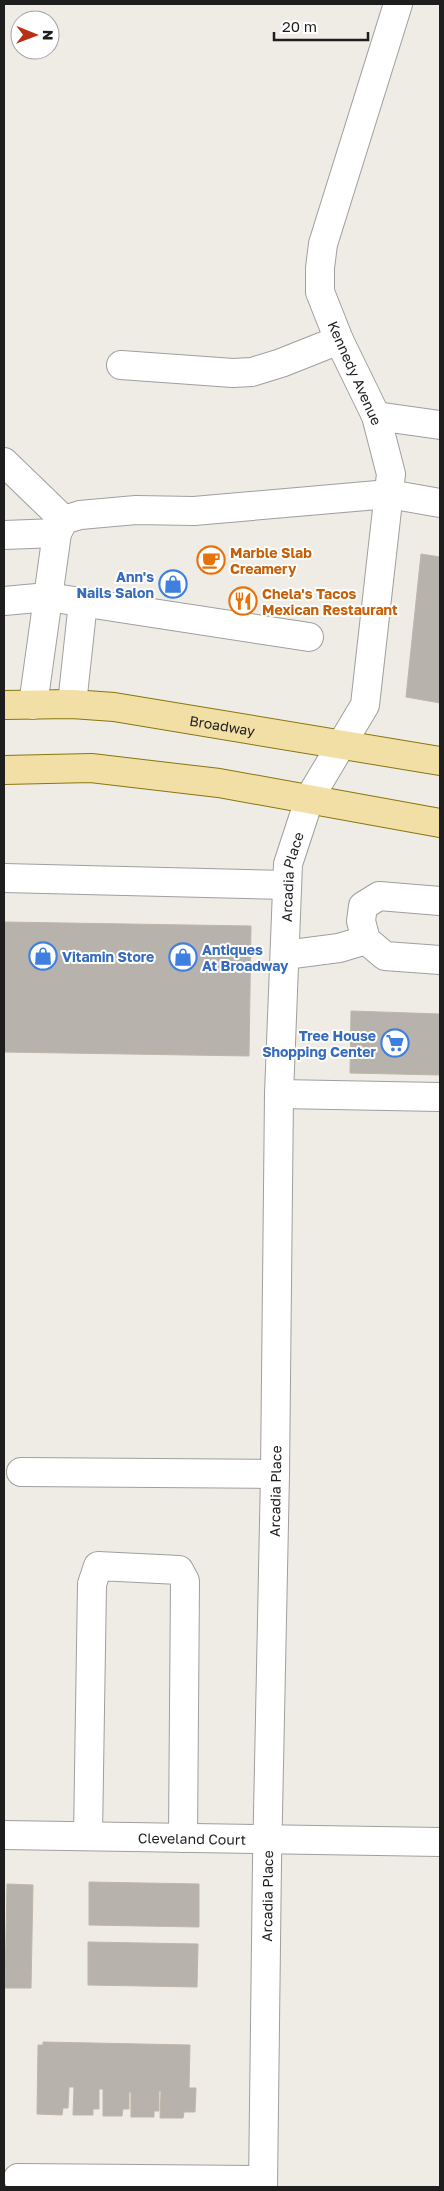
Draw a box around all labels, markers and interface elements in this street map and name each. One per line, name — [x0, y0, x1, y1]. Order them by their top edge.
north arrow — [10, 10, 60, 60]
scale bar — [274, 10, 368, 42]
text: 20 m — [282, 17, 317, 35]
text: N — [40, 30, 57, 41]
street label: Kennedy Avenue — [324, 318, 386, 428]
place label: Marble Slab Creamery — [230, 544, 312, 577]
cafe icon: Marble Slab Creamery — [196, 545, 226, 575]
place label: Ann's Nails Salon — [76, 568, 154, 601]
shop icon: Ann's Nails Salon — [158, 569, 188, 599]
place label: Chela's Tacos Mexican Restaurant — [262, 585, 398, 618]
restaurant icon: Chela's Tacos Mexican Restaurant — [228, 586, 258, 616]
street label: Broadway — [188, 711, 257, 739]
street label: Arcadia Place — [277, 830, 307, 922]
shop icon: Vitamin Store — [28, 941, 58, 971]
place label: Antiques At Broadway — [202, 941, 289, 974]
shop icon: Antiques At Broadway — [168, 942, 198, 972]
place label: Vitamin Store — [62, 948, 154, 965]
place label: Tree House Shopping Center — [262, 1027, 377, 1060]
supermarket icon: Tree House Shopping Center — [380, 1028, 410, 1058]
street label: Arcadia Place — [265, 1445, 284, 1537]
street label: Cleveland Court — [138, 1829, 246, 1847]
street label: Arcadia Place — [258, 1850, 276, 1942]

